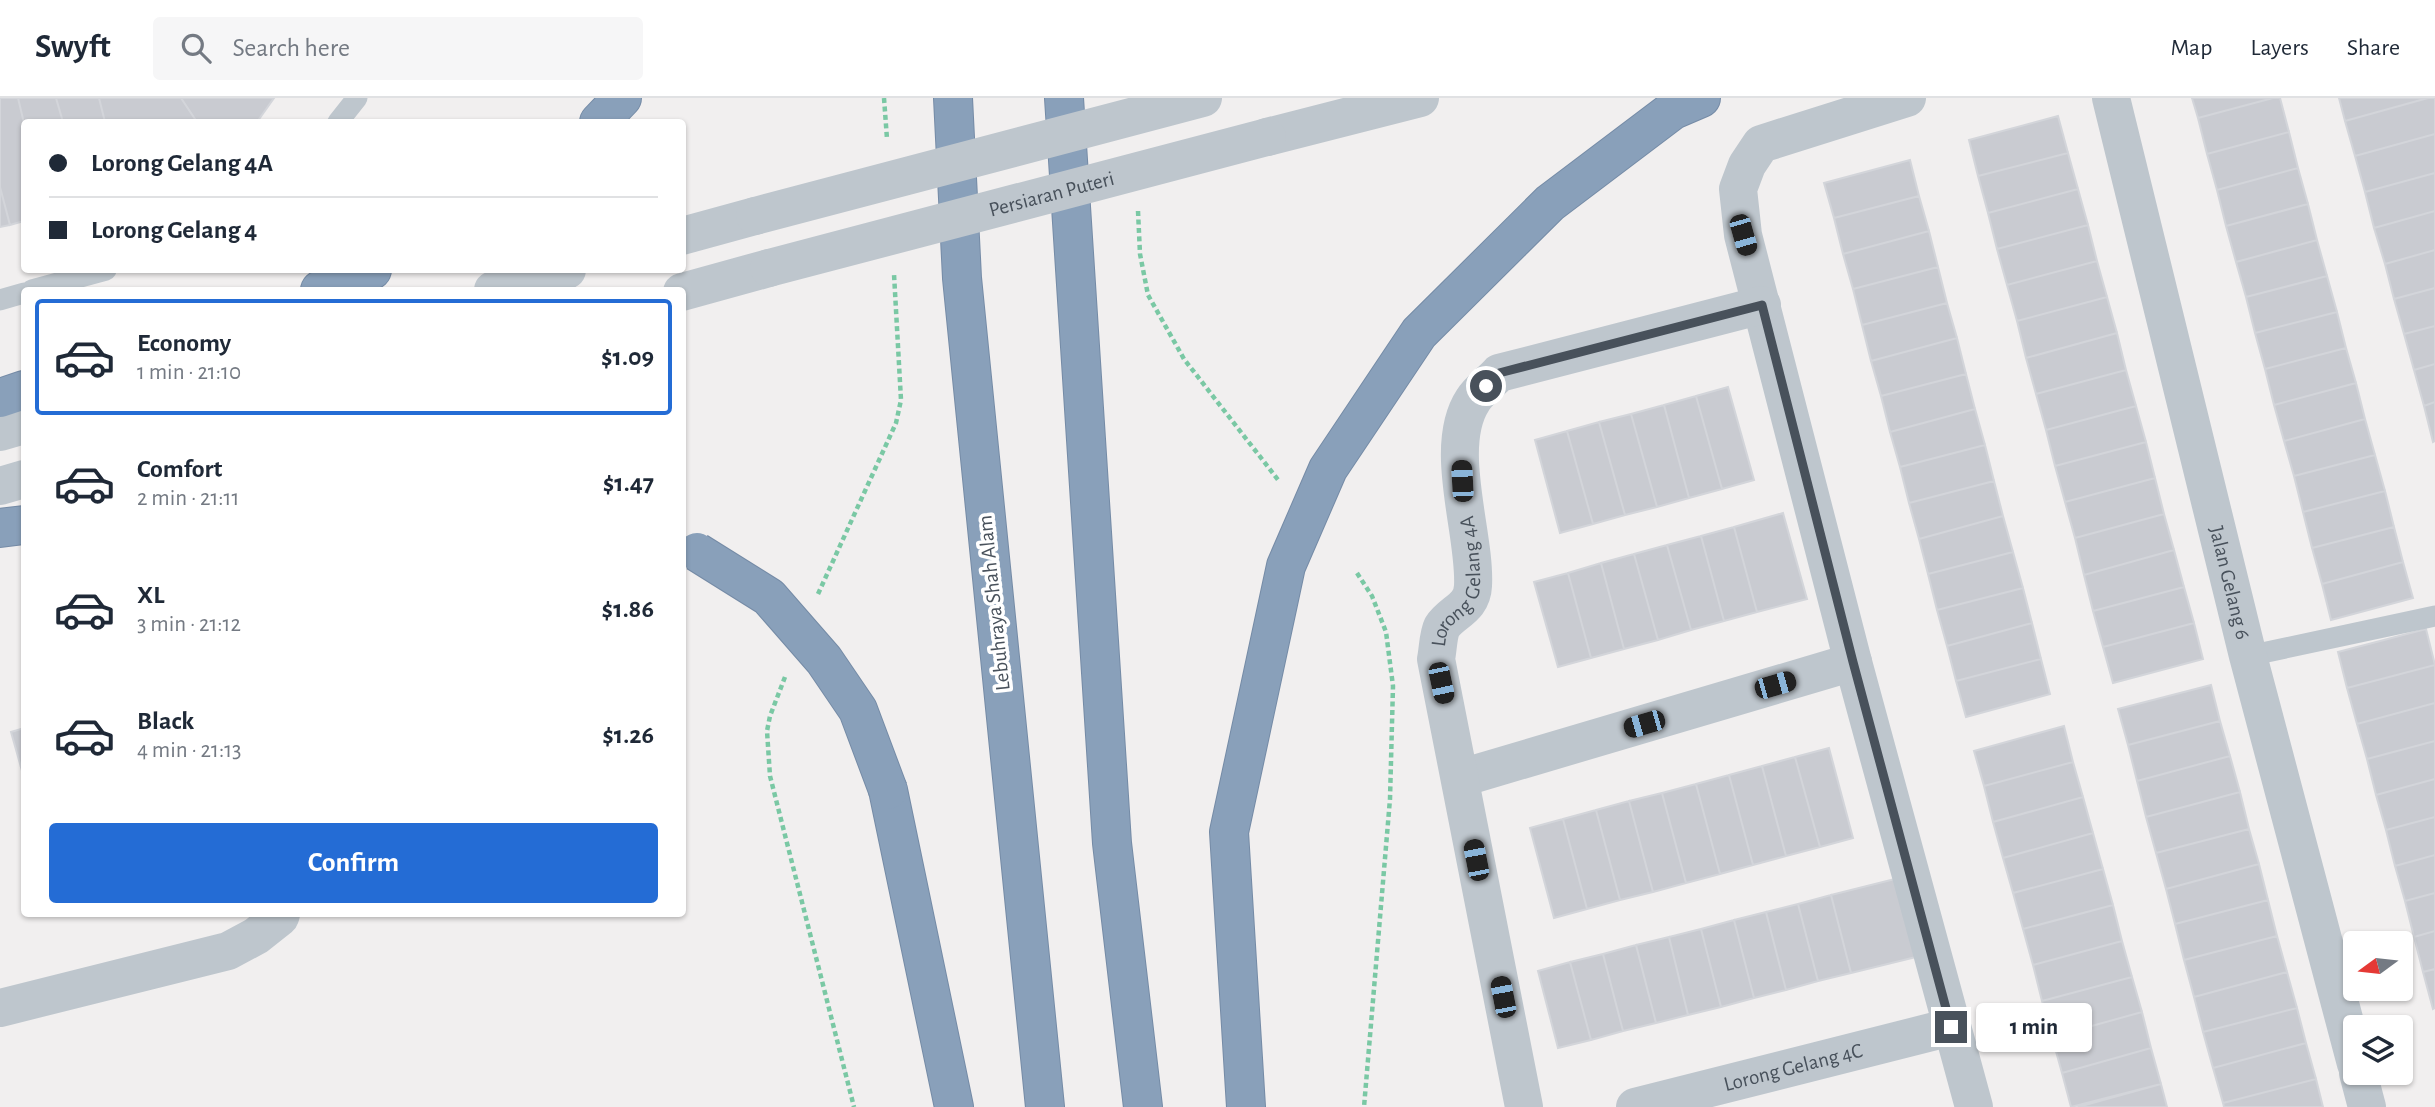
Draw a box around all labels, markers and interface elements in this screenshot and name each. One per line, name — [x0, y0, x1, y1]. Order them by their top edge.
search box — [153, 17, 643, 80]
icon: search — [177, 29, 215, 67]
text: Swyft — [35, 31, 111, 64]
text: Search here — [233, 35, 350, 61]
text: Map — [2170, 36, 2212, 60]
text: Layers — [2250, 36, 2309, 60]
text: Share — [2347, 36, 2400, 60]
text: Lorong Gelang 4A — [91, 150, 273, 176]
street label: Persiaran Puteri — [987, 167, 1116, 220]
car — [1728, 212, 1759, 258]
text: Lorong Gelang 4 — [91, 217, 257, 243]
icon: car — [53, 326, 116, 389]
text: Economy — [137, 330, 231, 356]
text: $1.09 — [601, 344, 654, 370]
text: 1 min · 21:10 — [137, 361, 241, 384]
route start — [1470, 370, 1502, 402]
icon: car — [53, 452, 116, 515]
text: Comfort — [137, 456, 222, 482]
car — [1451, 459, 1474, 503]
text: $1.47 — [603, 470, 654, 496]
text: 2 min · 21:11 — [137, 487, 239, 510]
street label: Lebuhraya Shah Alam — [974, 514, 1014, 692]
street label: Lorong Gelang 4A — [1427, 515, 1484, 648]
street label: Jalan Gelang 6 — [2206, 524, 2254, 641]
icon: car — [53, 578, 116, 641]
text: XL — [137, 582, 164, 608]
text: $1.86 — [602, 596, 654, 622]
text: 3 min · 21:12 — [137, 613, 241, 636]
car — [1427, 660, 1456, 706]
car — [1752, 669, 1799, 701]
icon: car — [53, 704, 116, 767]
text: Black — [137, 708, 194, 734]
car — [1621, 708, 1668, 740]
text: $1.26 — [602, 722, 654, 748]
text: 4 min · 21:13 — [137, 739, 242, 762]
button: Confirm — [49, 823, 658, 903]
car — [1462, 837, 1491, 883]
north arrow — [2343, 931, 2413, 1001]
map controls — [2343, 931, 2413, 1085]
car — [1489, 974, 1518, 1020]
callout: 1 min — [1976, 1002, 2091, 1052]
route end — [1935, 1011, 1967, 1043]
button: layers — [2343, 1015, 2413, 1085]
text: 1 min — [2010, 1016, 2058, 1039]
street label: Lorong Gelang 4C — [1722, 1039, 1865, 1095]

